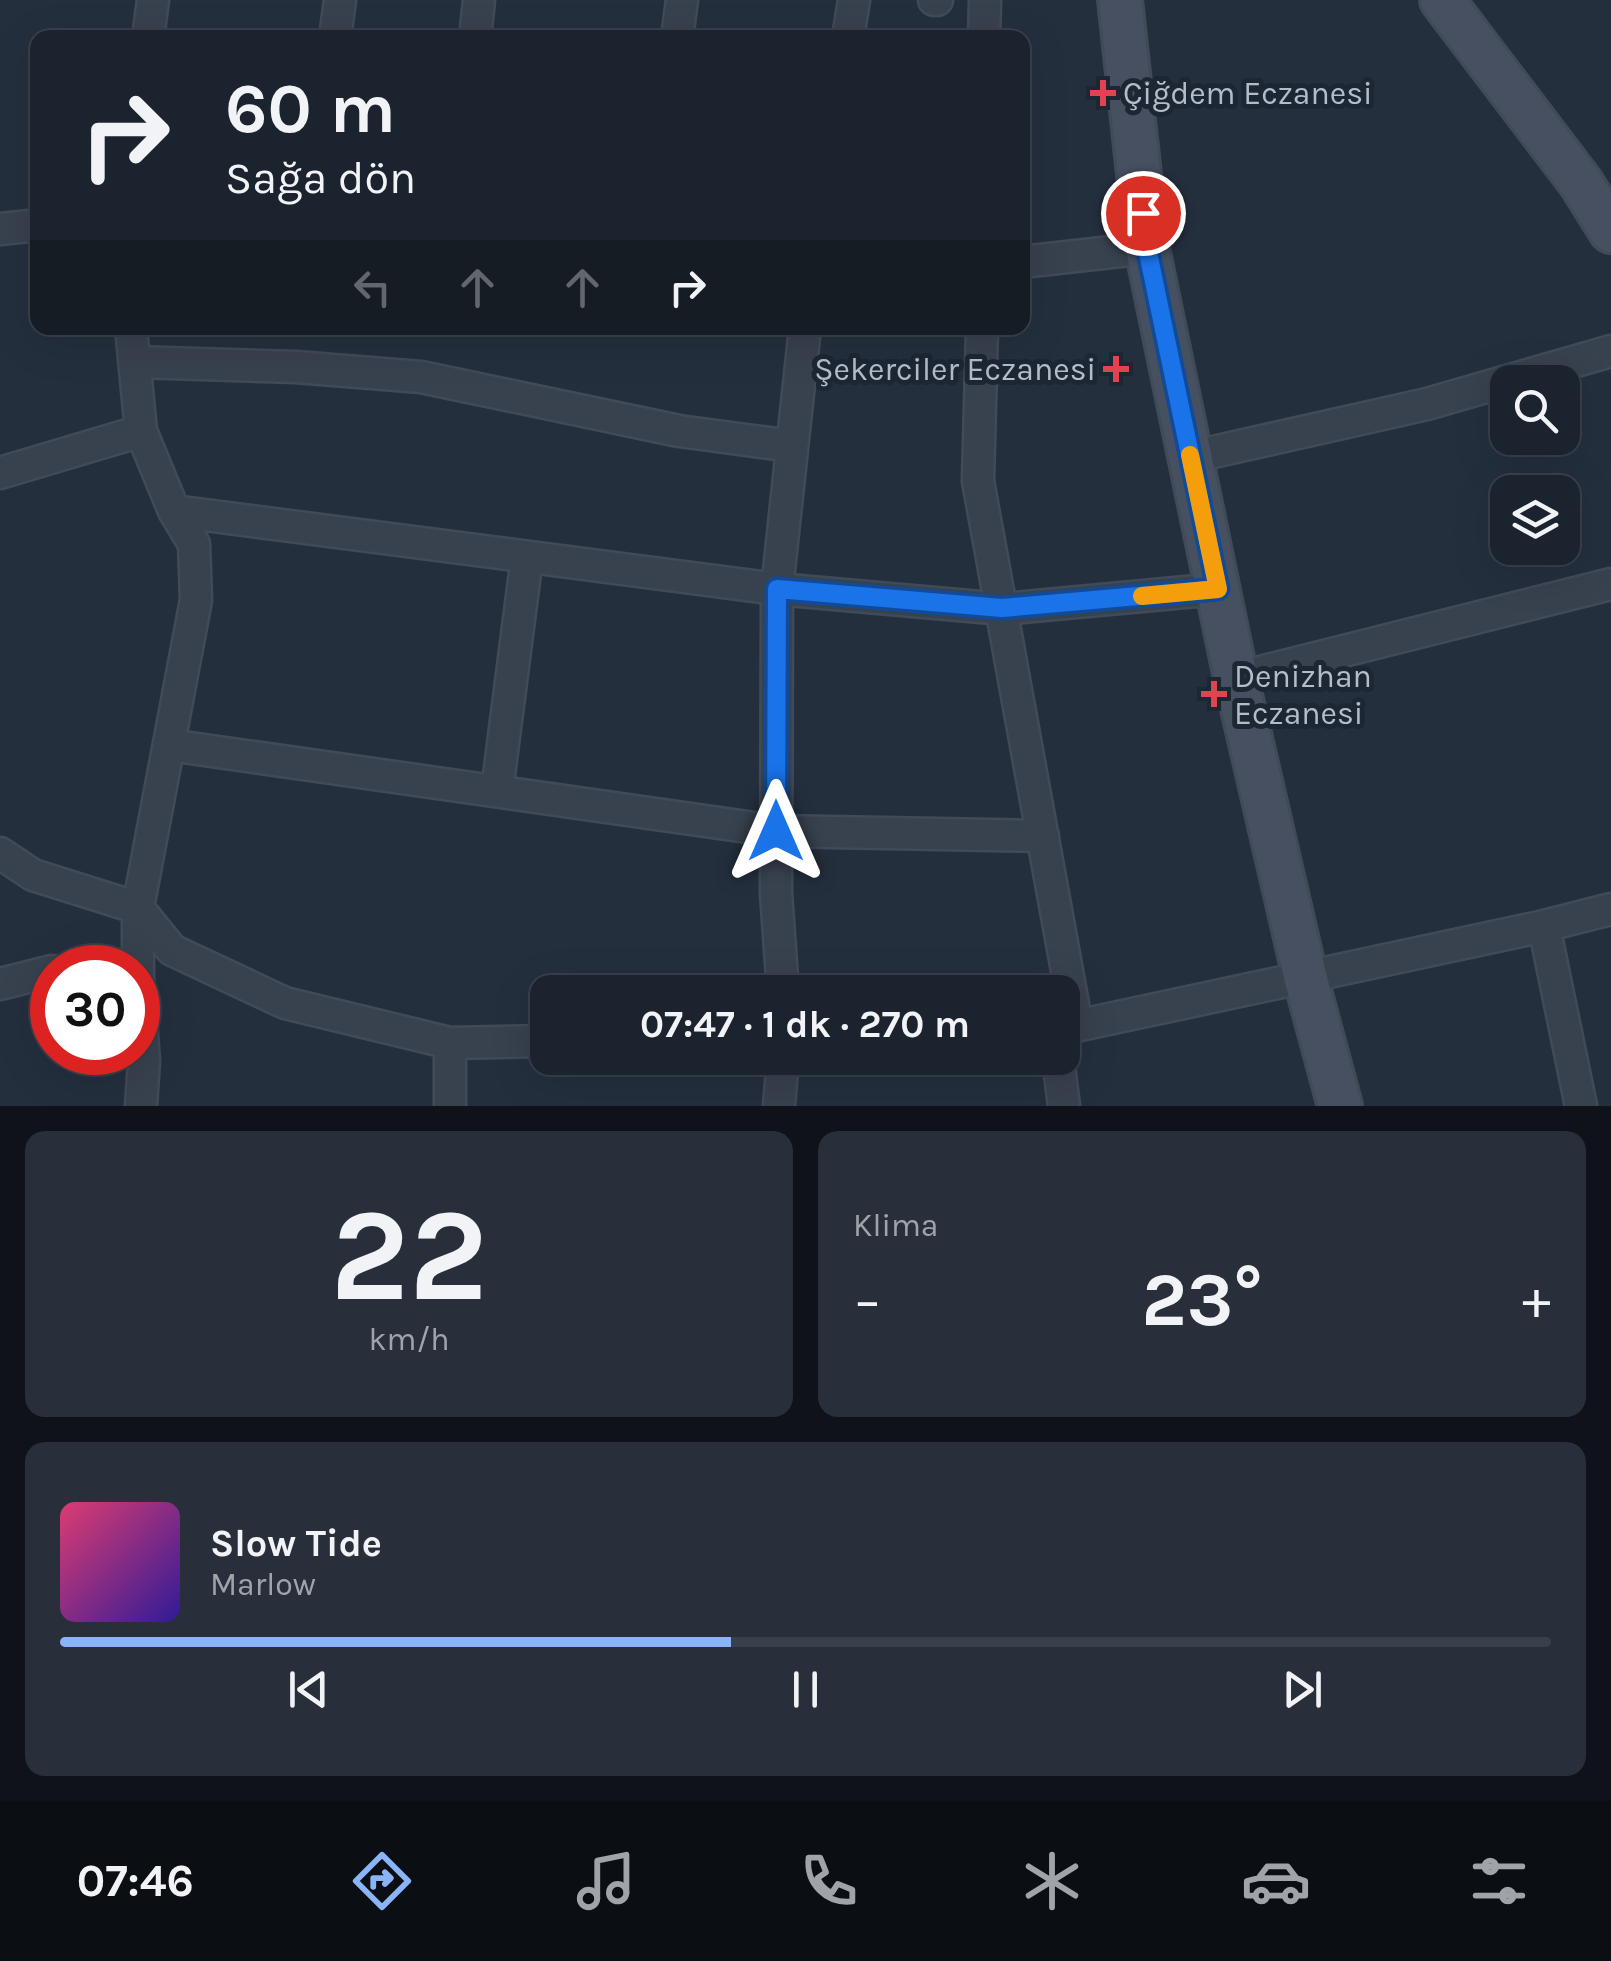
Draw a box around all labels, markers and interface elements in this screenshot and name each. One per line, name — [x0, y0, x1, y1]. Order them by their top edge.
text: 60 m — [225, 68, 396, 150]
icon: right — [60, 70, 190, 200]
place label: Çiğdem Eczanesi — [1123, 75, 1373, 112]
marker: Çiğdem Eczanesi — [1092, 82, 1114, 104]
text: Sağa dön — [225, 152, 416, 204]
pin — [1101, 171, 1186, 256]
icon: arrive — [1116, 186, 1171, 241]
icon: left — [345, 260, 400, 315]
icon: ahead — [450, 260, 505, 315]
icon: ahead — [555, 260, 610, 315]
icon: right — [660, 260, 715, 315]
place label: Şekerciler Eczanesi — [814, 351, 1096, 388]
marker: Şekerciler Eczanesi — [1105, 358, 1127, 380]
map controls — [1490, 365, 1580, 565]
button: search — [1490, 365, 1580, 455]
button: layers — [1490, 475, 1580, 565]
place label: Denizhan Eczanesi — [1234, 658, 1372, 732]
marker: Denizhan Eczanesi — [1203, 683, 1225, 705]
position arrow — [724, 779, 828, 883]
speed limit sign: 30 — [30, 945, 160, 1075]
text: 07:47 · 1 dk · 270 m — [640, 1002, 970, 1047]
text: 22 — [330, 1180, 488, 1332]
text: Klima — [853, 1207, 939, 1244]
text: 23° — [1141, 1256, 1263, 1344]
text: − — [853, 1268, 882, 1332]
text: + — [1522, 1268, 1551, 1332]
text: km/h — [368, 1321, 450, 1358]
text: Slow Tide — [210, 1521, 382, 1566]
text: Marlow — [210, 1566, 316, 1603]
icon: previous — [281, 1662, 336, 1717]
icon: pause — [778, 1662, 833, 1717]
icon: next — [1275, 1662, 1330, 1717]
icon: directions — [347, 1846, 417, 1916]
icon: music — [571, 1846, 641, 1916]
icon: phone — [794, 1846, 864, 1916]
icon: climate — [1017, 1846, 1087, 1916]
icon: car — [1241, 1846, 1311, 1916]
icon: filters — [1464, 1846, 1534, 1916]
text: 07:46 — [77, 1855, 194, 1907]

